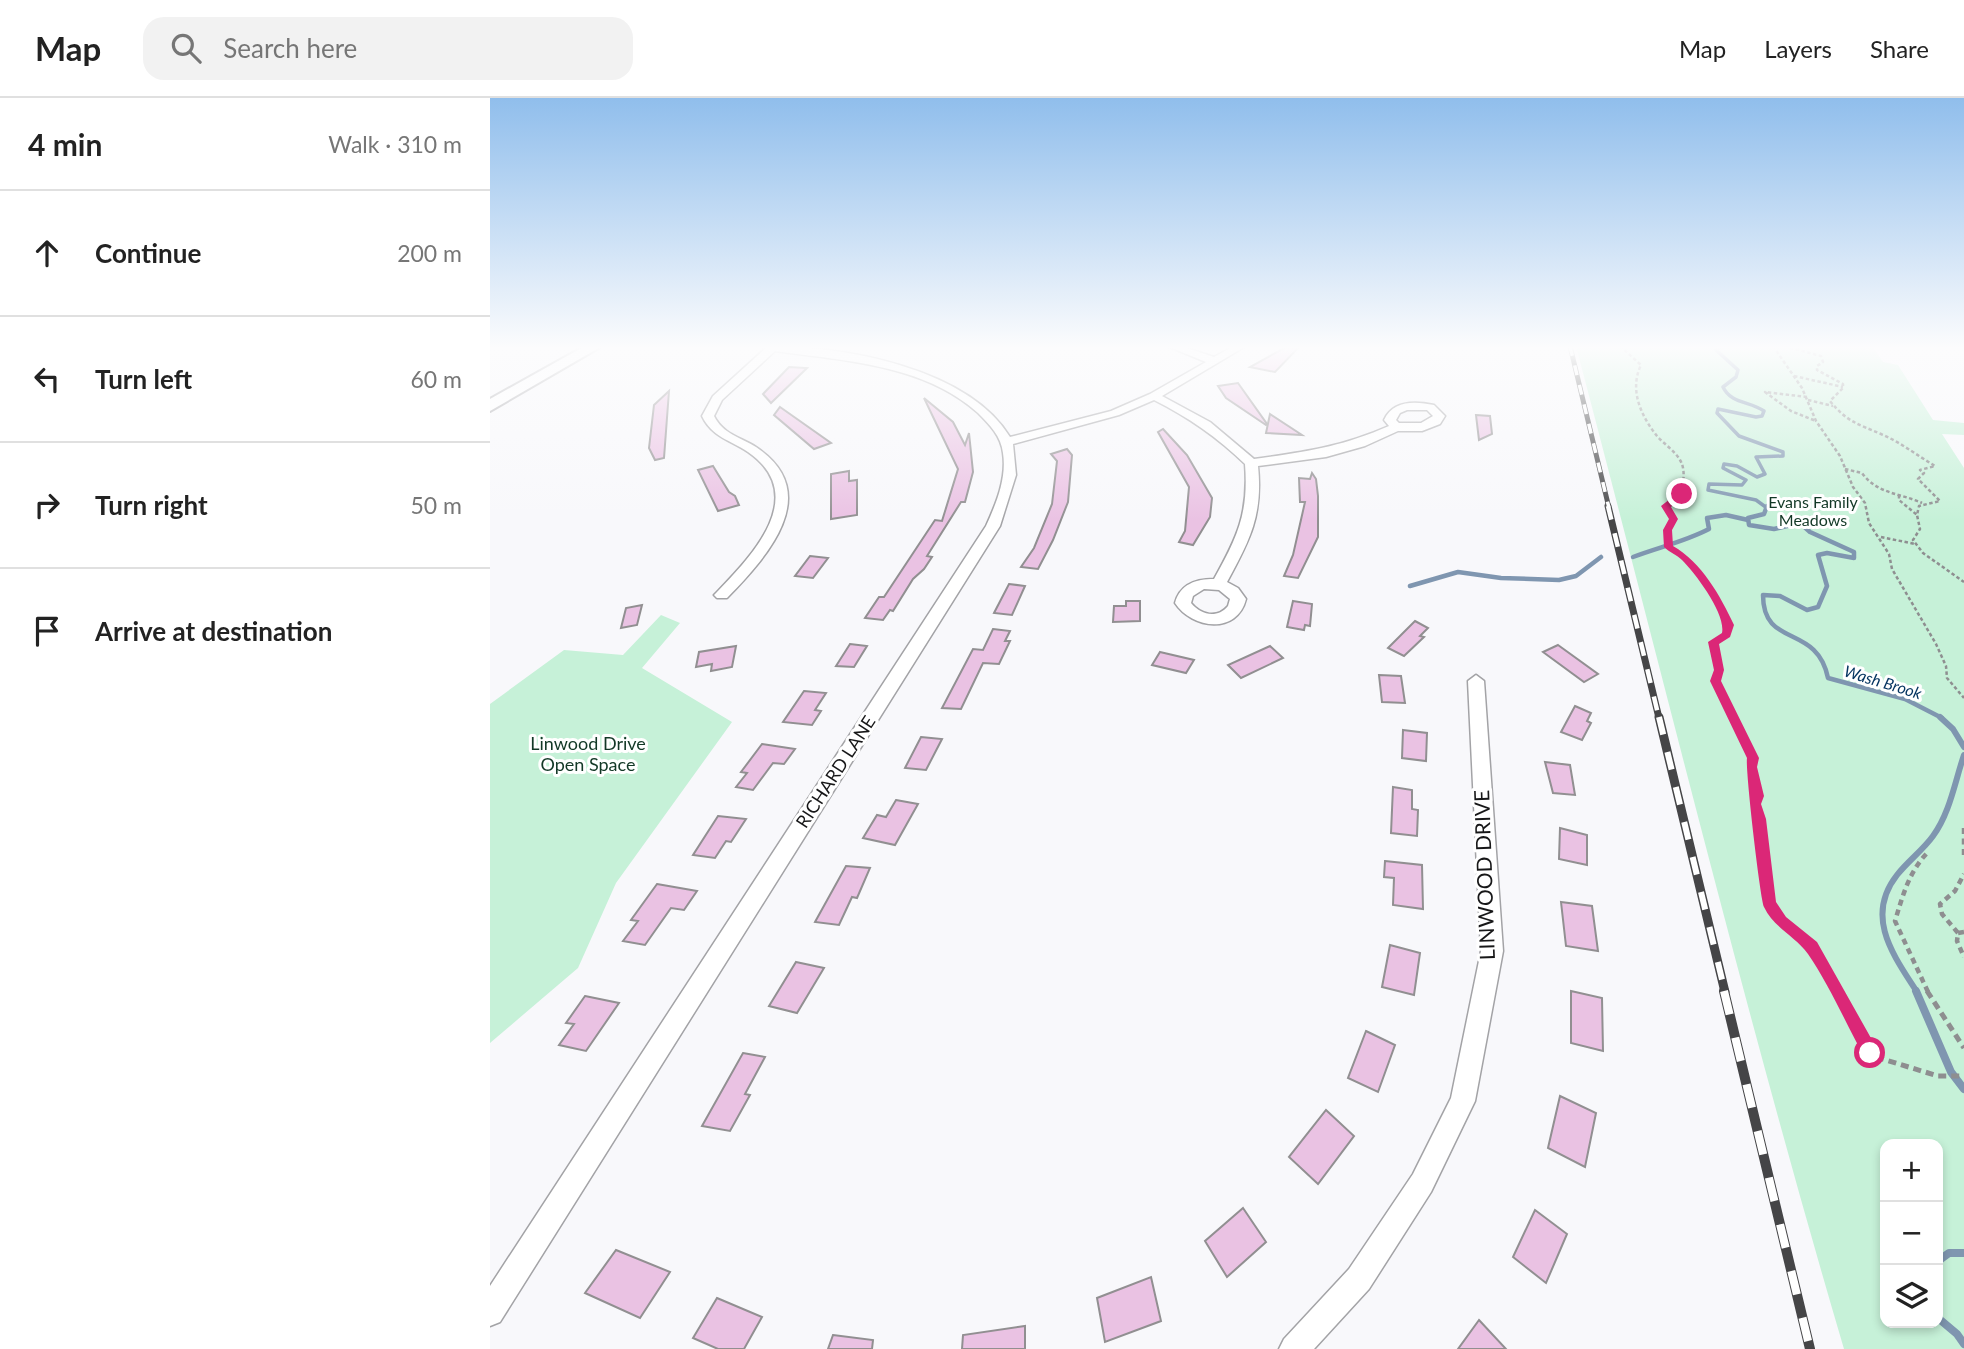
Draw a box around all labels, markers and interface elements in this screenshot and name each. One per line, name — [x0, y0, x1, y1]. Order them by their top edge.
search box — [143, 17, 633, 80]
text: Map — [35, 28, 101, 68]
icon: search — [167, 29, 205, 67]
text: Search here — [223, 32, 357, 64]
text: Map — [1679, 34, 1726, 63]
text: Layers — [1764, 34, 1832, 63]
text: Share — [1870, 34, 1929, 63]
text: 4 min — [28, 126, 102, 162]
text: Walk · 310 m — [328, 130, 462, 158]
icon: ahead — [28, 234, 66, 272]
text: Continue — [95, 237, 201, 269]
text: 200 m — [397, 239, 462, 267]
icon: left — [28, 360, 66, 398]
text: Turn left — [95, 363, 192, 395]
text: 60 m — [411, 365, 462, 393]
route end — [1666, 478, 1697, 509]
icon: right — [28, 486, 66, 524]
text: Turn right — [95, 489, 208, 521]
text: 50 m — [411, 491, 462, 519]
park label: Evans Family Meadows — [1768, 492, 1859, 529]
icon: arrive — [28, 612, 66, 650]
text: Arrive at destination — [95, 615, 332, 647]
water label: Wash Brook — [1842, 661, 1925, 702]
street label: RICHARD LANE — [791, 711, 880, 832]
park label: Linwood Drive Open Space — [530, 732, 646, 775]
street label: LINWOOD DRIVE — [1468, 789, 1499, 961]
route start — [1854, 1037, 1885, 1068]
map controls — [1880, 1139, 1943, 1328]
button: + — [1880, 1139, 1943, 1202]
button: − — [1880, 1202, 1943, 1265]
button: layers — [1880, 1265, 1943, 1328]

